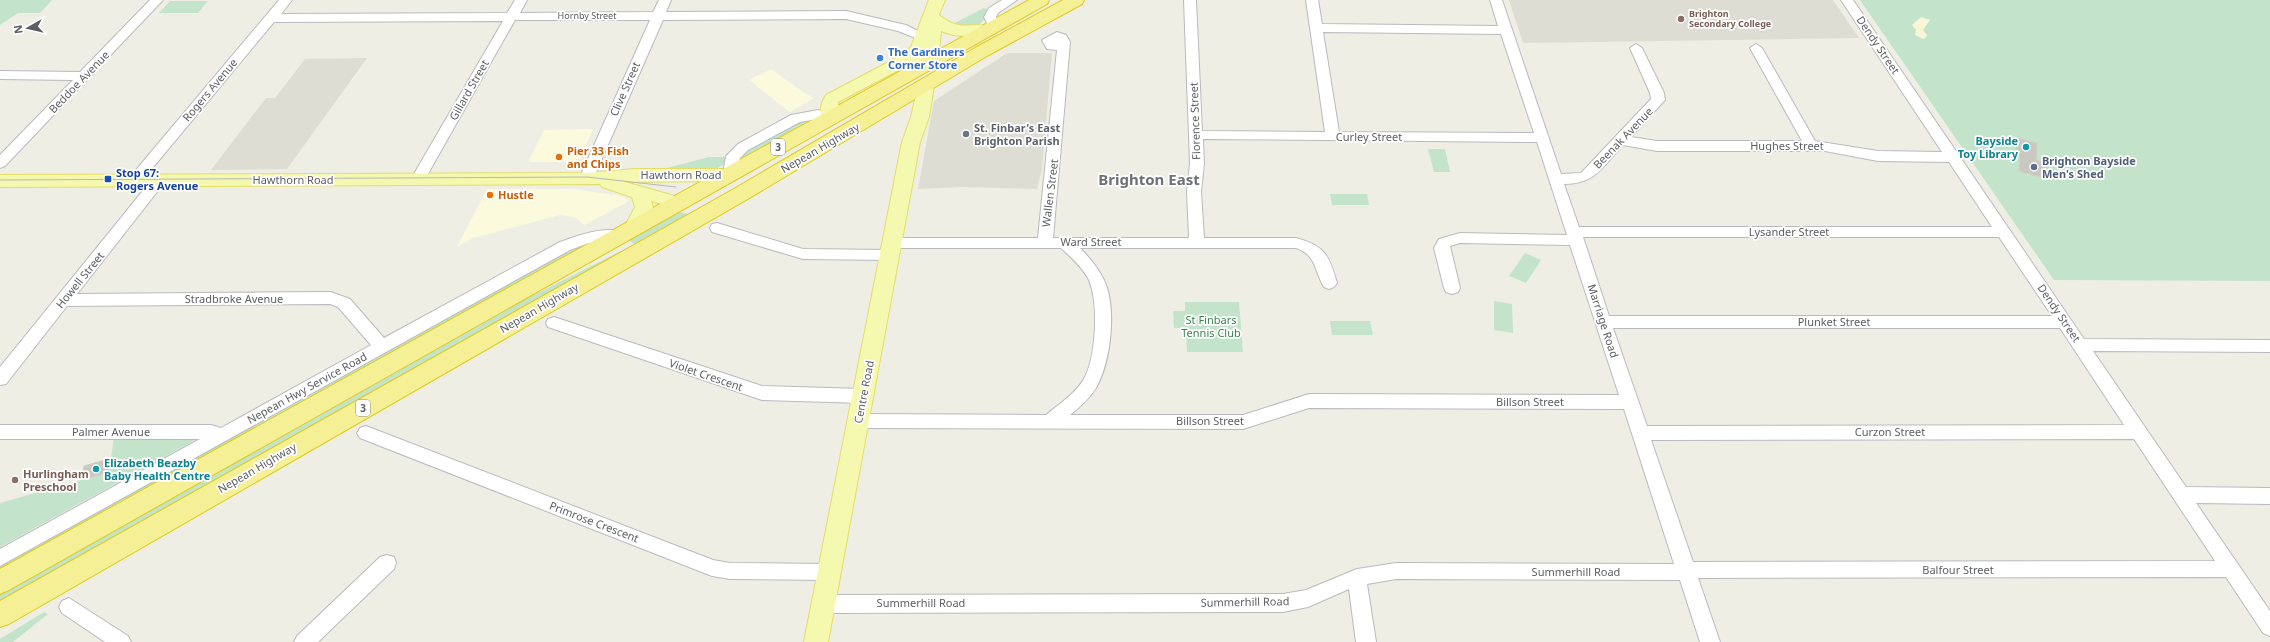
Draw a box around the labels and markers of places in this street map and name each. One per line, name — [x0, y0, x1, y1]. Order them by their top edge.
place label: Brighton Secondary College — [1689, 7, 1771, 30]
marker: Brighton Secondary College — [1676, 14, 1686, 24]
place label: The Gardiners Corner Store — [888, 44, 965, 72]
marker: The Gardiners Corner Store — [875, 53, 885, 63]
place label: St. Finbar's East Brighton Parish — [974, 120, 1060, 148]
marker: St. Finbar's East Brighton Parish — [961, 129, 971, 139]
place label: Bayside Toy Library — [1958, 133, 2019, 161]
marker: Bayside Toy Library — [2021, 142, 2031, 152]
place label: Pier 33 Fish and Chips — [567, 143, 629, 171]
marker: Pier 33 Fish and Chips — [554, 152, 564, 162]
place label: Brighton Bayside Men's Shed — [2042, 153, 2136, 181]
marker: Brighton Bayside Men's Shed — [2029, 162, 2039, 172]
place label: Stop 67: Rogers Avenue — [116, 165, 199, 193]
marker: Stop 67: Rogers Avenue — [103, 174, 113, 184]
place label: Hustle — [498, 187, 534, 202]
marker: Hustle — [485, 190, 495, 200]
place label: Elizabeth Beazby Baby Health Centre — [104, 455, 211, 483]
marker: Elizabeth Beazby Baby Health Centre — [91, 464, 101, 474]
place label: Hurlingham Preschool — [23, 466, 89, 494]
marker: Hurlingham Preschool — [10, 475, 20, 485]

